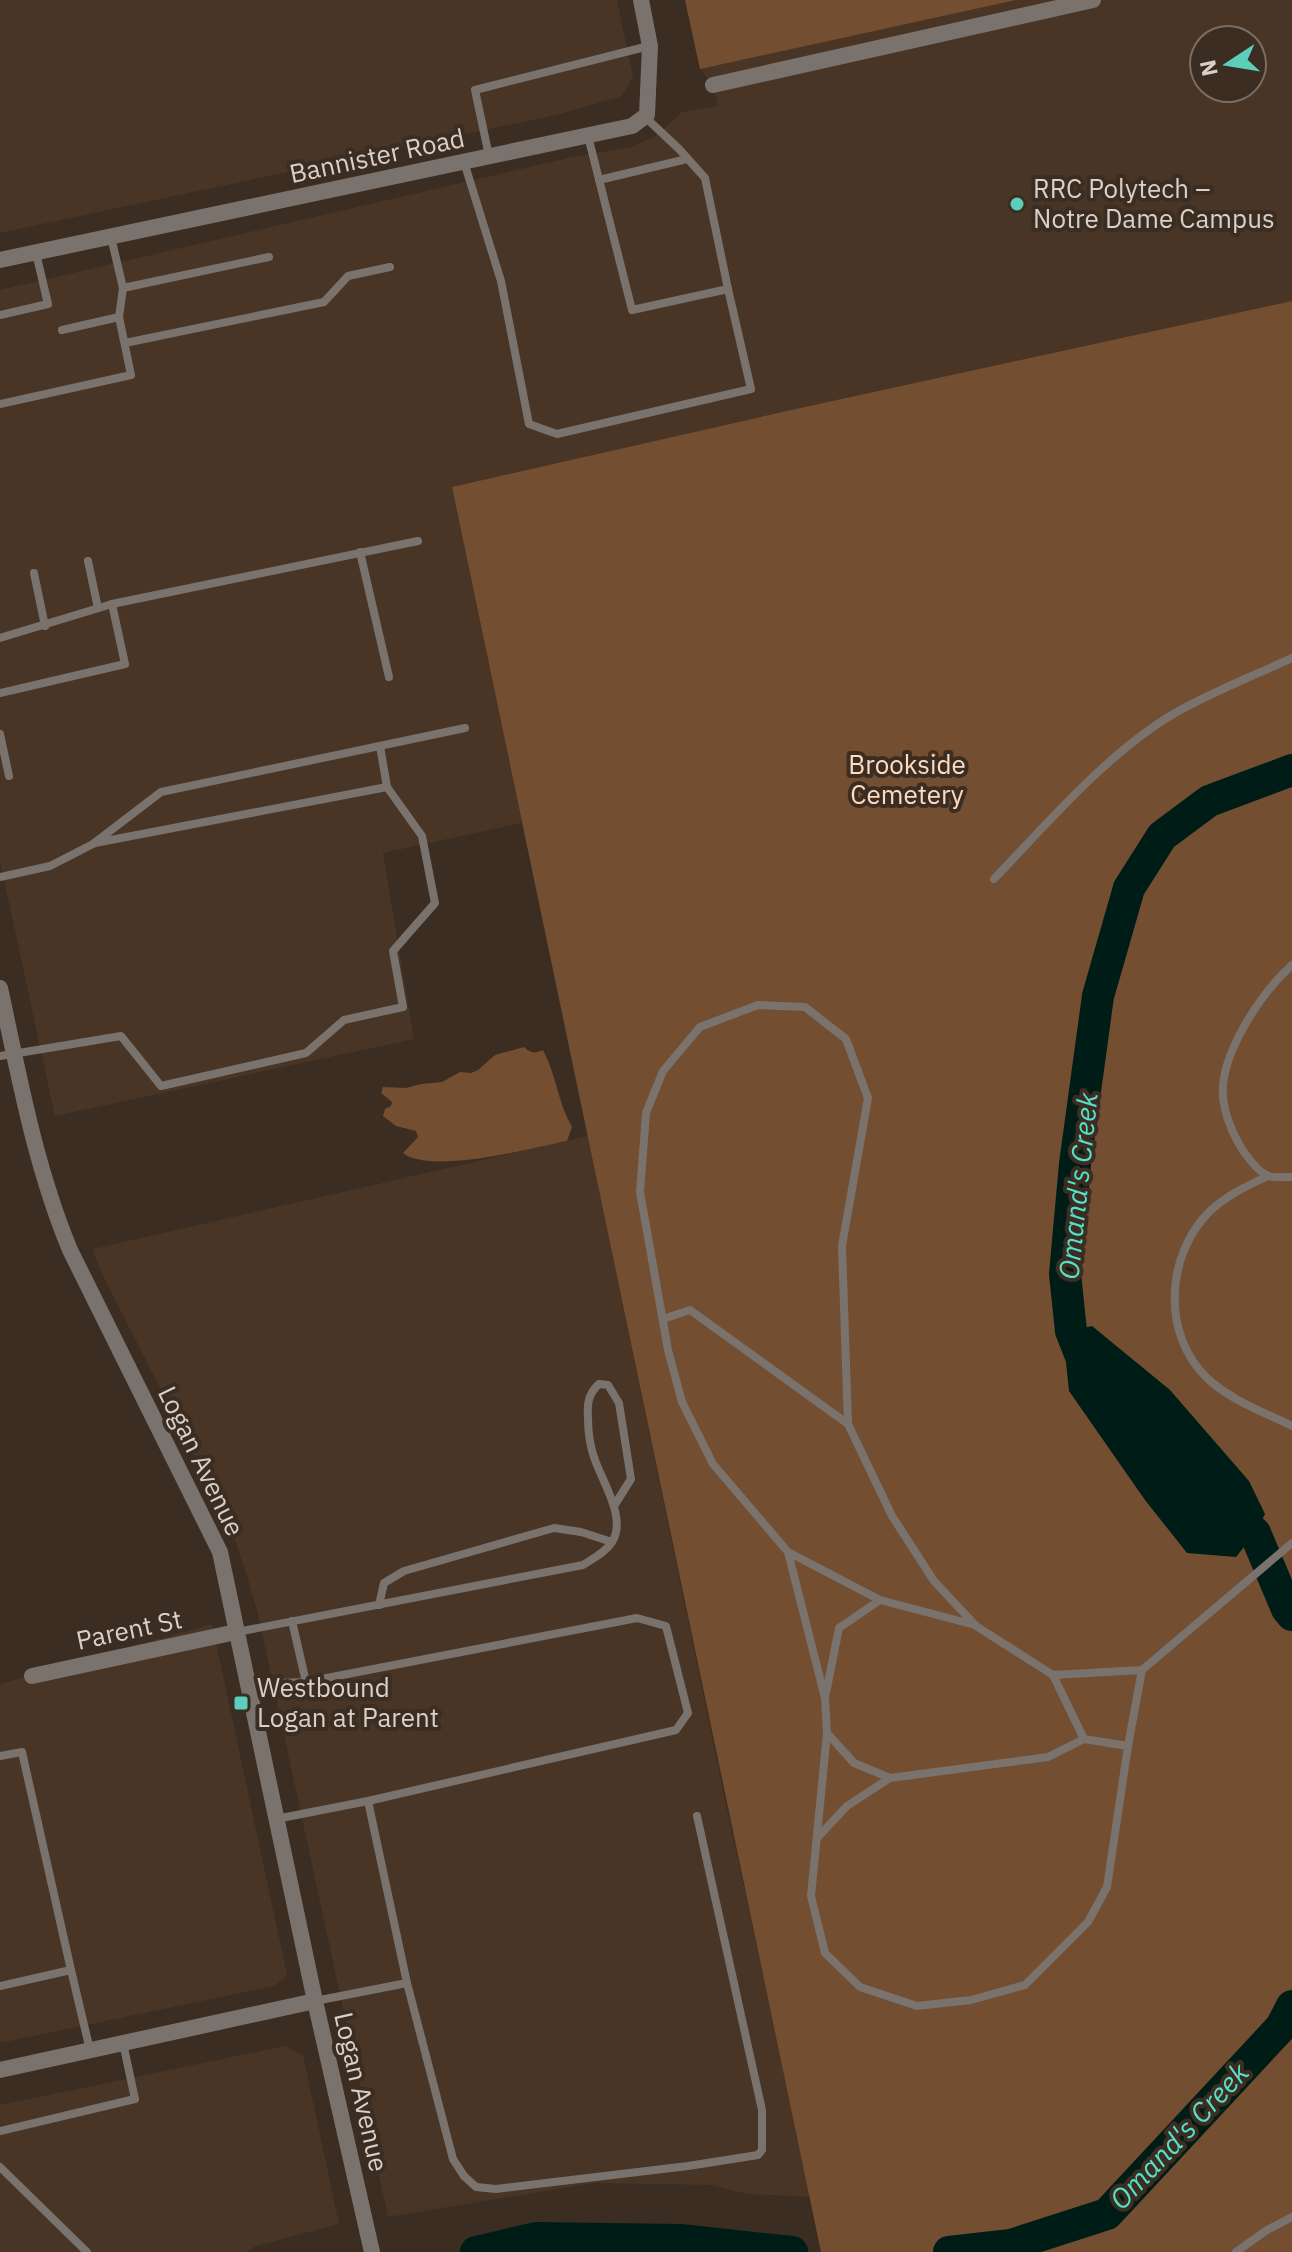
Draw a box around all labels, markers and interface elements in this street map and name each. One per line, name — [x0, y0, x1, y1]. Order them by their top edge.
north arrow — [1188, 24, 1268, 104]
text: N — [1192, 57, 1224, 79]
street label: Bannister Road — [286, 120, 467, 190]
place label: RRC Polytech – Notre Dame Campus — [1033, 171, 1275, 235]
marker: RRC Polytech – Notre Dame Campus — [1008, 195, 1026, 213]
park label: Brookside Cemetery — [848, 747, 966, 811]
water label: Omand's Creek — [1049, 1090, 1106, 1281]
street label: Logan Avenue — [151, 1380, 253, 1541]
street label: Parent St — [73, 1601, 185, 1657]
place label: Westbound Logan at Parent — [257, 1670, 439, 1734]
marker: Westbound Logan at Parent — [232, 1694, 250, 1712]
street label: Logan Avenue — [327, 2009, 397, 2175]
water label: Omand's Creek — [1101, 2054, 1256, 2217]

